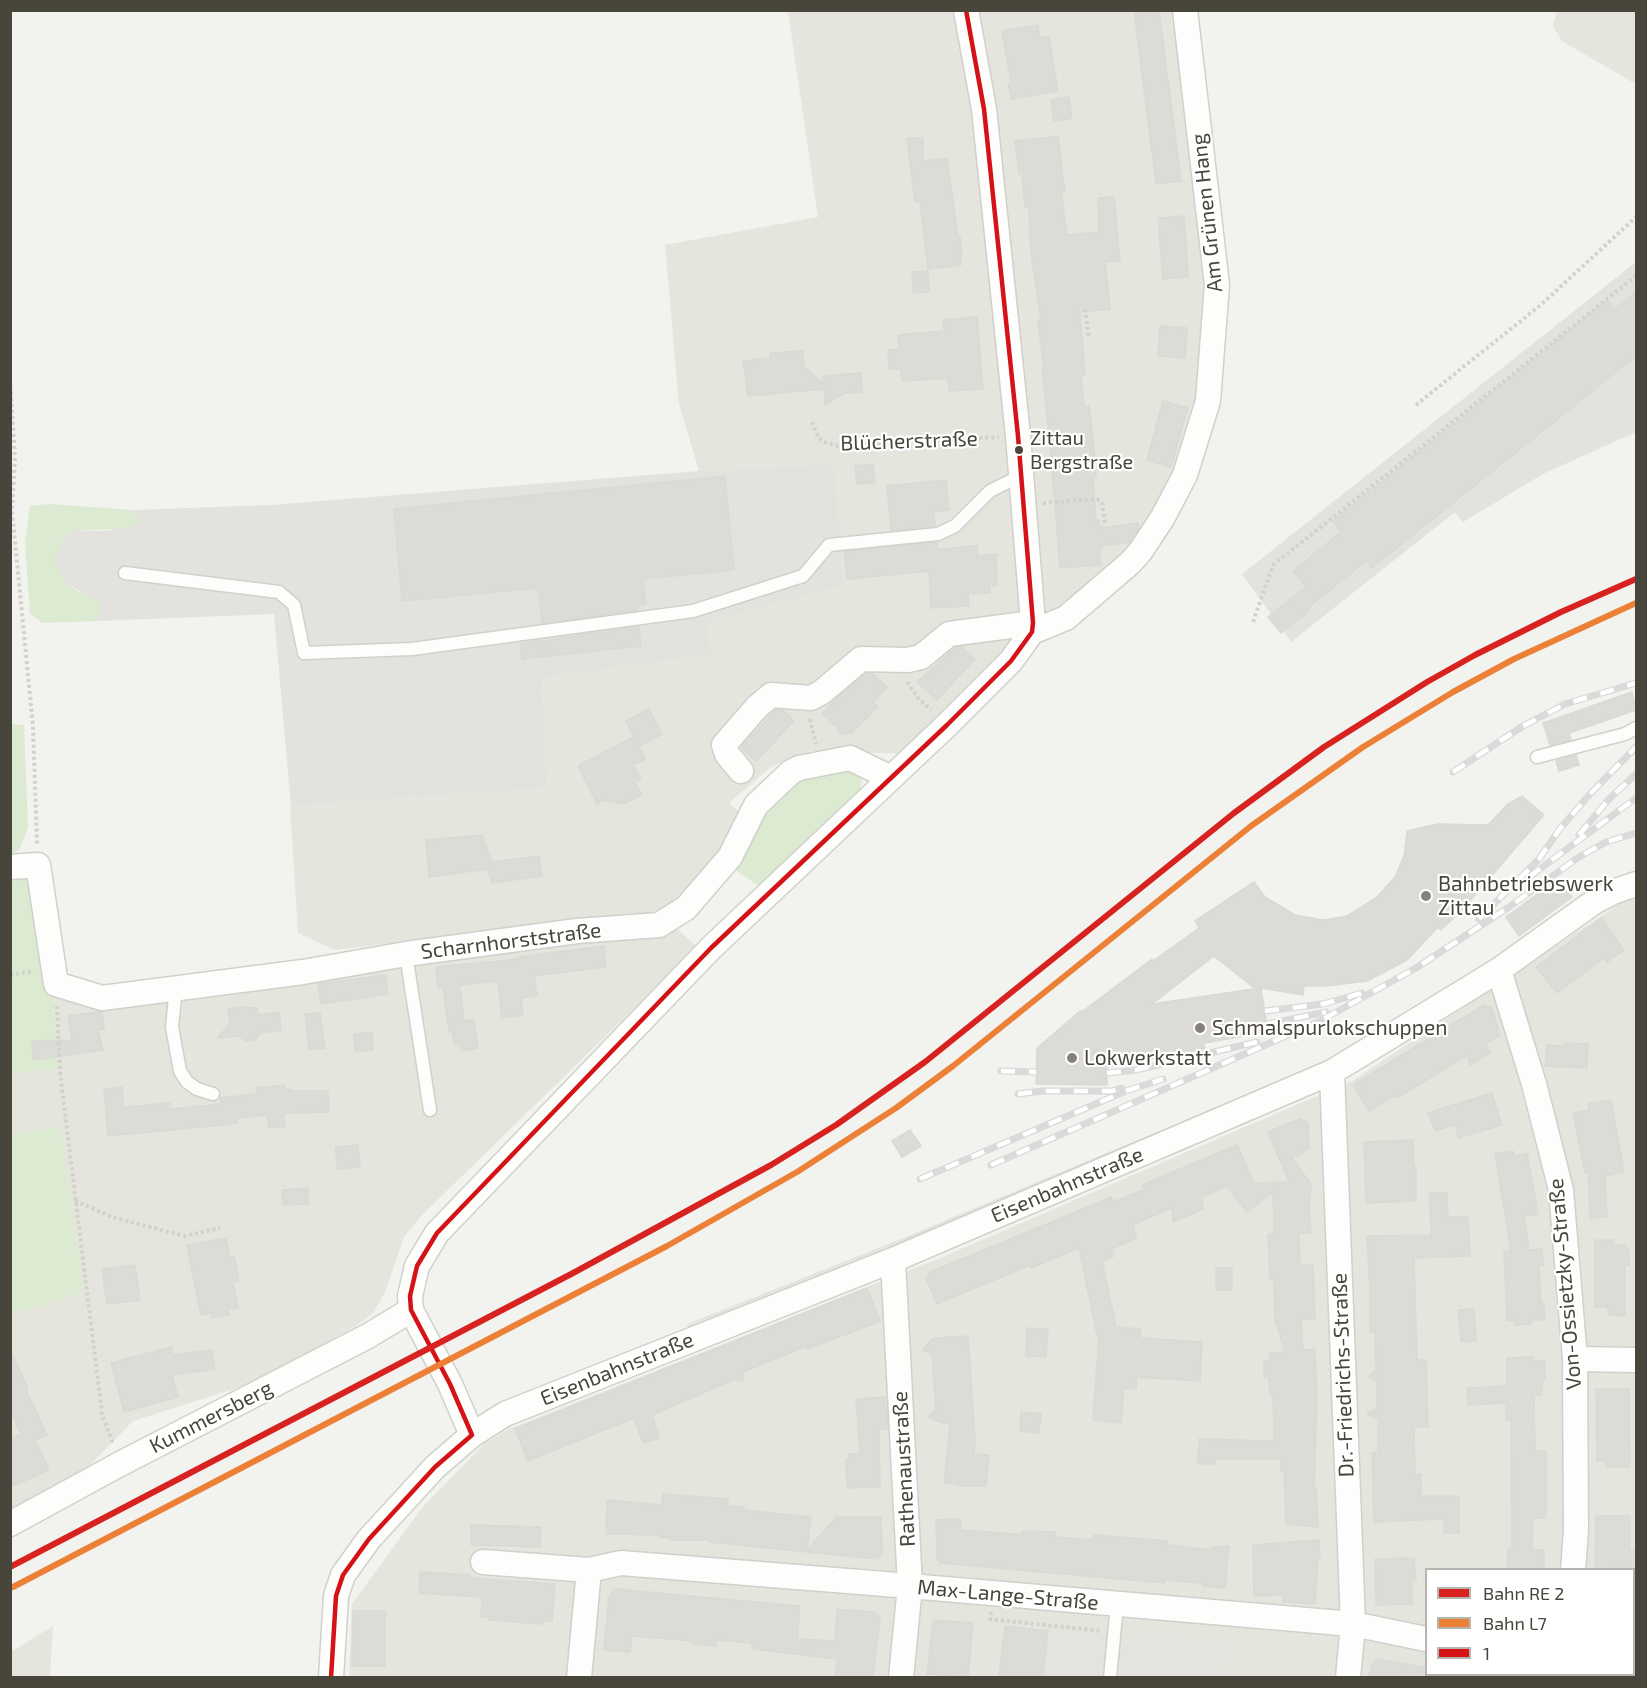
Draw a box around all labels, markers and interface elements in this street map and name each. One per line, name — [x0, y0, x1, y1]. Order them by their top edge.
street label: Am Grünen Hang — [1186, 132, 1228, 294]
street label: Blücherstraße — [840, 426, 978, 456]
place label: Zittau Bergstraße — [1030, 426, 1133, 473]
marker: Zittau Bergstraße — [1013, 444, 1025, 456]
place label: Bahnbetriebswerk Zittau — [1438, 871, 1613, 921]
marker: Bahnbetriebswerk Zittau — [1419, 889, 1433, 903]
street label: Scharnhorststraße — [419, 917, 603, 965]
place label: Schmalspurlokschuppen — [1212, 1015, 1447, 1041]
marker: Schmalspurlokschuppen — [1193, 1021, 1207, 1035]
place label: Lokwerkstatt — [1084, 1045, 1211, 1071]
marker: Lokwerkstatt — [1065, 1051, 1079, 1065]
street label: Eisenbahnstraße — [987, 1142, 1147, 1228]
street label: Von-Ossietzky-Straße — [1543, 1177, 1587, 1391]
street label: Dr.-Friedrichs-Straße — [1327, 1272, 1359, 1478]
street label: Eisenbahnstraße — [537, 1327, 697, 1411]
street label: Kummersberg — [145, 1375, 277, 1459]
street label: Rathenaustraße — [887, 1391, 921, 1547]
legend — [1425, 1568, 1635, 1676]
street label: Max-Lange-Straße — [916, 1575, 1100, 1615]
text: Bahn RE 2 — [1483, 1582, 1564, 1604]
text: Bahn L7 — [1483, 1612, 1547, 1634]
text: 1 — [1483, 1642, 1490, 1664]

